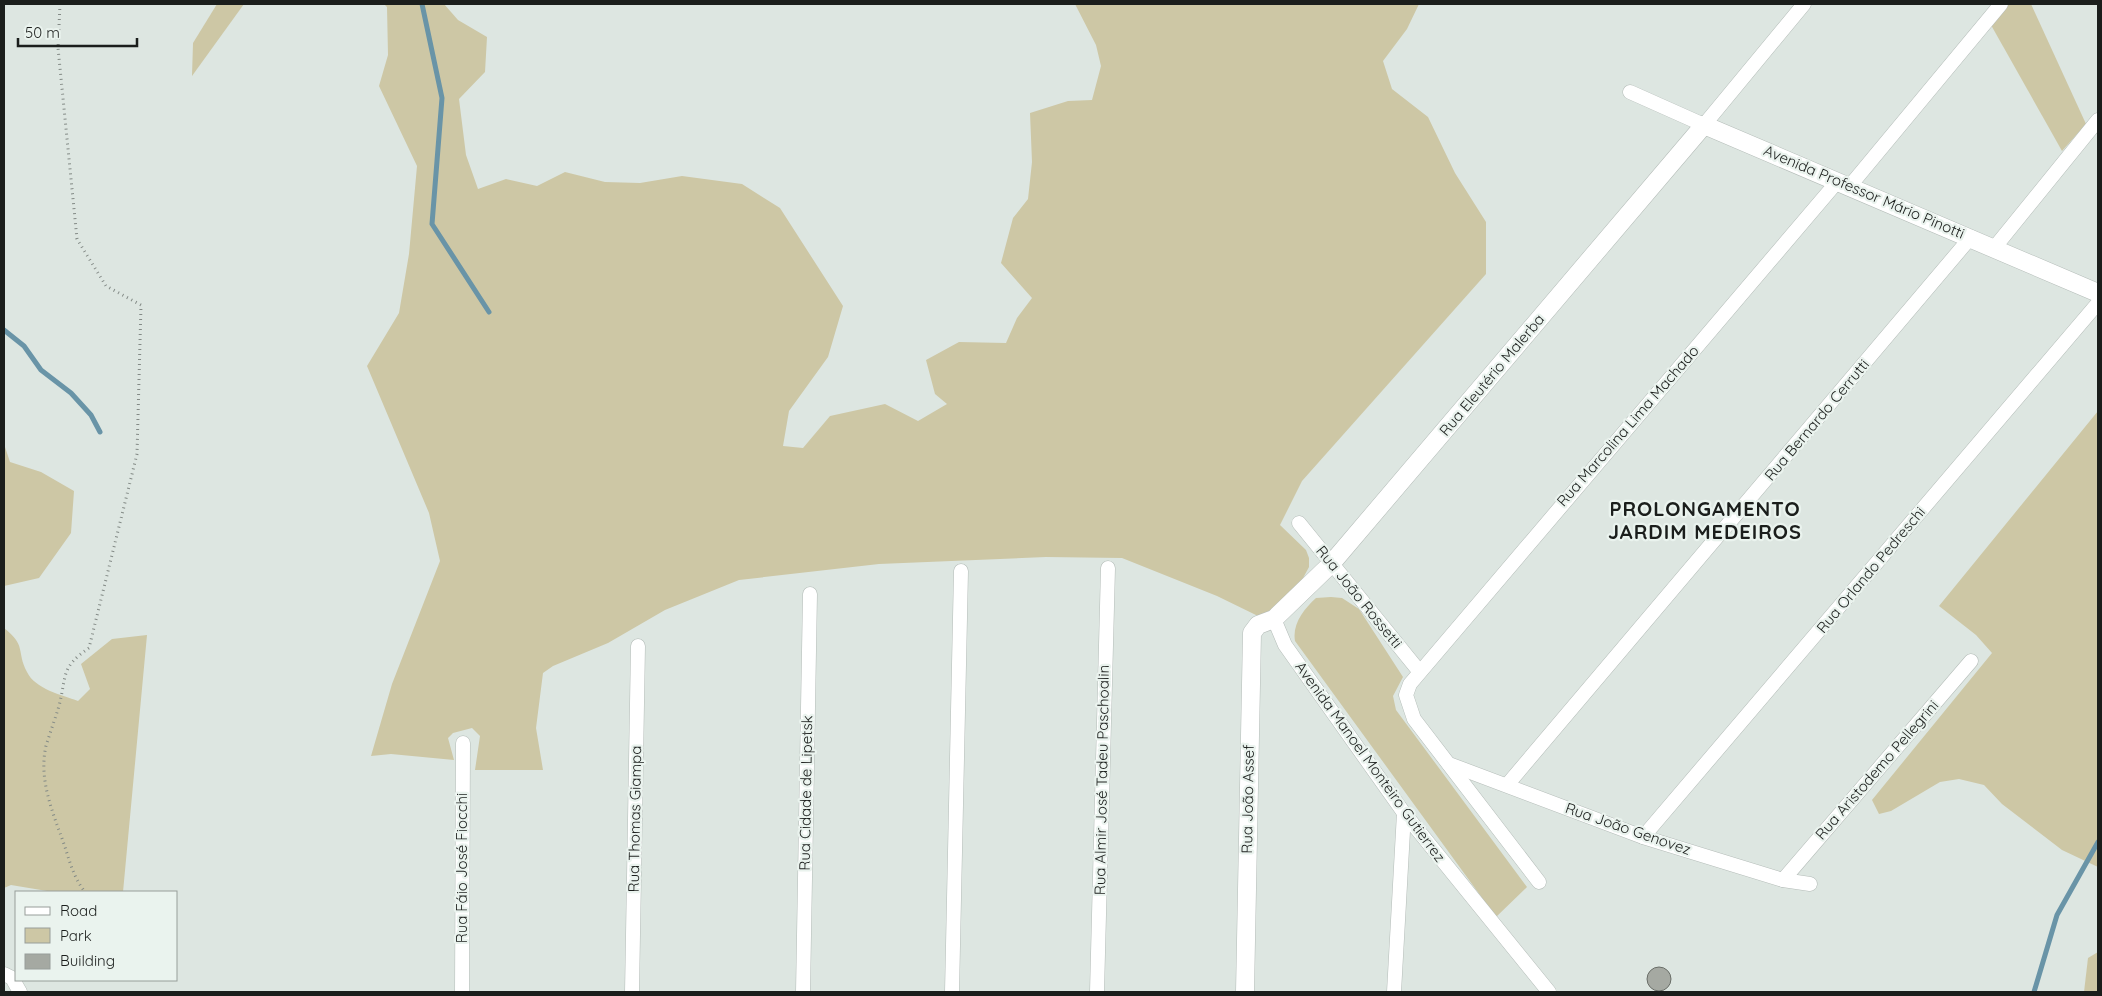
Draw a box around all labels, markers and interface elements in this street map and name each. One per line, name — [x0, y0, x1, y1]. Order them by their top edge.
scale bar — [18, 15, 136, 47]
text: 50 m — [25, 23, 60, 42]
street label: Avenida Professor Mário Pinotti — [1761, 141, 1968, 243]
street label: Rua Eleutério Malerba — [1435, 310, 1548, 440]
street label: Rua Marcolina Lima Machado — [1553, 341, 1703, 510]
street label: Rua Bernardo Cerrutti — [1760, 355, 1873, 484]
district label: PROLONGAMENTO JARDIM MEDEIROS — [1608, 496, 1802, 544]
street label: Rua Orlando Pedreschi — [1812, 503, 1929, 637]
street label: Rua João Rossetti — [1312, 542, 1407, 652]
street label: Avenida Manoel Monteiro Gutierrez — [1291, 658, 1450, 866]
street label: Rua Almir José Tadeu Paschoalin — [1090, 665, 1113, 895]
street label: Rua Aristodemo Pellegrini — [1811, 696, 1942, 843]
street label: Rua Cidade de Lipetsk — [795, 715, 816, 871]
street label: Rua João Assef — [1237, 744, 1258, 854]
street label: Rua Thomas Giampa — [624, 745, 645, 893]
street label: Rua Fáio José Fiocchi — [452, 793, 471, 943]
street label: Rua João Genovez — [1563, 798, 1693, 859]
legend — [15, 891, 178, 981]
text: Road — [60, 901, 97, 920]
text: Park — [60, 926, 92, 945]
text: Building — [60, 951, 115, 970]

